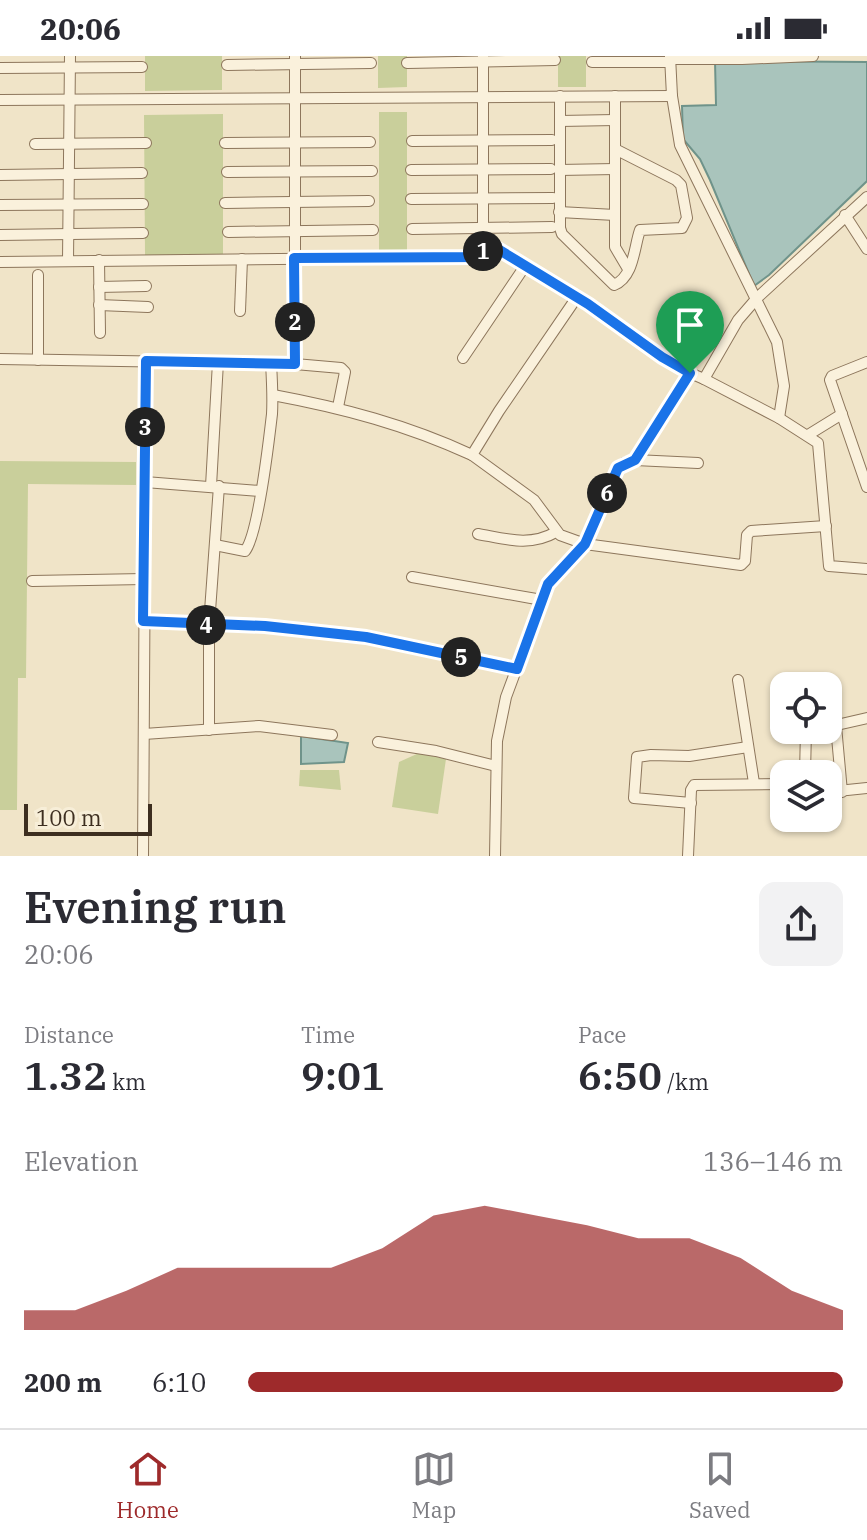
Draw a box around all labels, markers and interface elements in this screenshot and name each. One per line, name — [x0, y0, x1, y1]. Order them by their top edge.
text: 20:06 — [40, 9, 121, 48]
pin: 1 — [463, 231, 503, 271]
text: 1 — [476, 236, 490, 265]
pin — [656, 291, 724, 373]
pin: 2 — [275, 302, 315, 342]
icon: arrive — [668, 303, 712, 347]
text: 2 — [288, 307, 302, 336]
pin: 3 — [125, 407, 165, 447]
text: 3 — [138, 412, 152, 441]
pin: 6 — [587, 473, 627, 513]
text: 6 — [600, 478, 614, 507]
pin: 4 — [186, 605, 226, 645]
text: 4 — [199, 610, 213, 639]
pin: 5 — [441, 637, 481, 677]
text: 5 — [454, 642, 468, 671]
map controls — [770, 672, 842, 832]
button: locate — [770, 672, 842, 744]
button: layers — [770, 760, 842, 832]
scale bar — [24, 800, 152, 836]
text: 100 m — [36, 803, 102, 832]
text: Evening run — [24, 878, 287, 935]
button: share — [759, 882, 843, 966]
text: 20:06 — [24, 937, 94, 971]
text: Distance — [24, 1020, 114, 1049]
text: Time — [301, 1020, 355, 1049]
text: Pace — [578, 1020, 626, 1049]
text: 1.32 — [24, 1049, 107, 1101]
text: 9:01 — [301, 1049, 385, 1101]
text: 6:50 — [578, 1049, 662, 1101]
text: km — [107, 1067, 146, 1096]
text: /km — [662, 1067, 709, 1096]
text: Elevation — [24, 1144, 139, 1178]
text: 136–146 m — [703, 1144, 843, 1178]
text: 200 m — [24, 1365, 102, 1399]
text: 6:10 — [152, 1365, 206, 1399]
tab: Home — [116, 1447, 179, 1524]
tab: Map — [412, 1447, 456, 1524]
tab: Saved — [689, 1447, 751, 1524]

